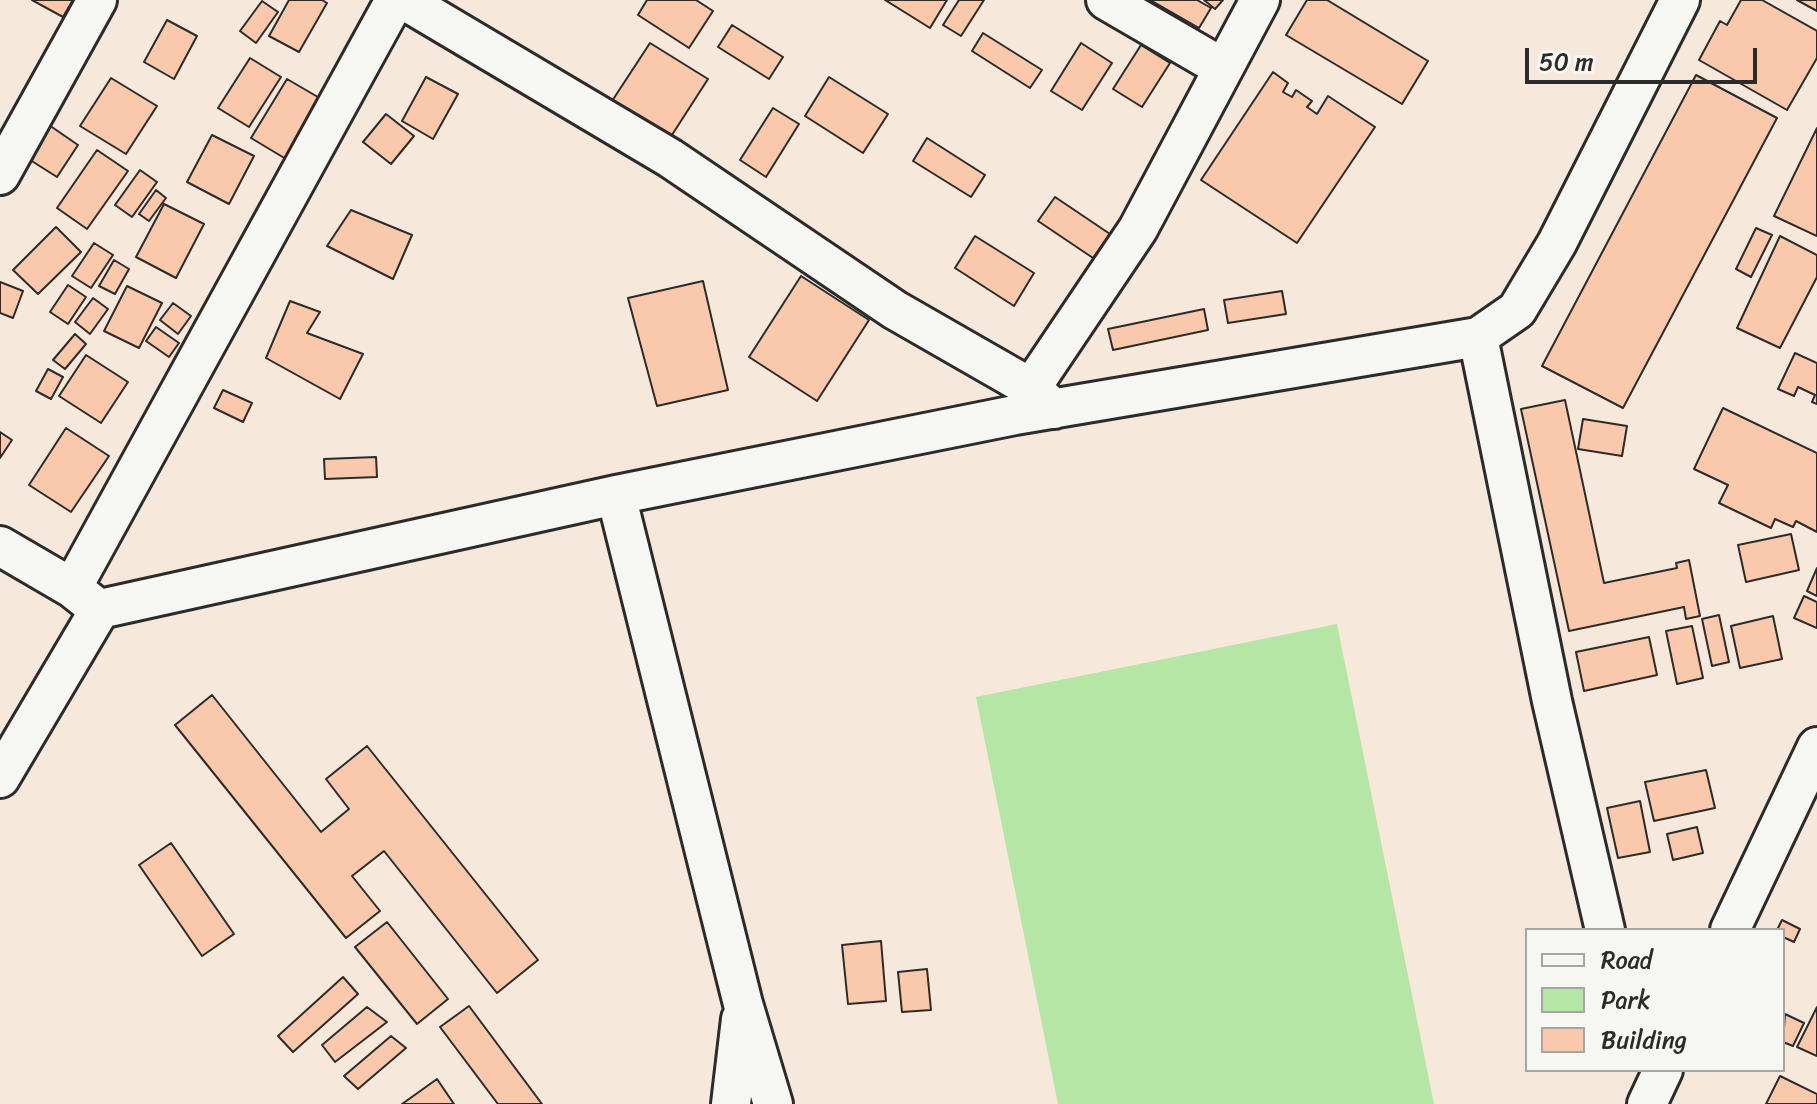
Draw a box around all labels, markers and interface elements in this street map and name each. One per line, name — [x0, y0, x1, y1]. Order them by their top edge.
scale bar — [1529, 32, 1761, 82]
text: 50 m — [1539, 41, 1594, 83]
legend — [1525, 928, 1785, 1072]
text: Road — [1601, 939, 1652, 981]
text: Park — [1601, 979, 1650, 1021]
text: Building — [1601, 1019, 1687, 1061]

